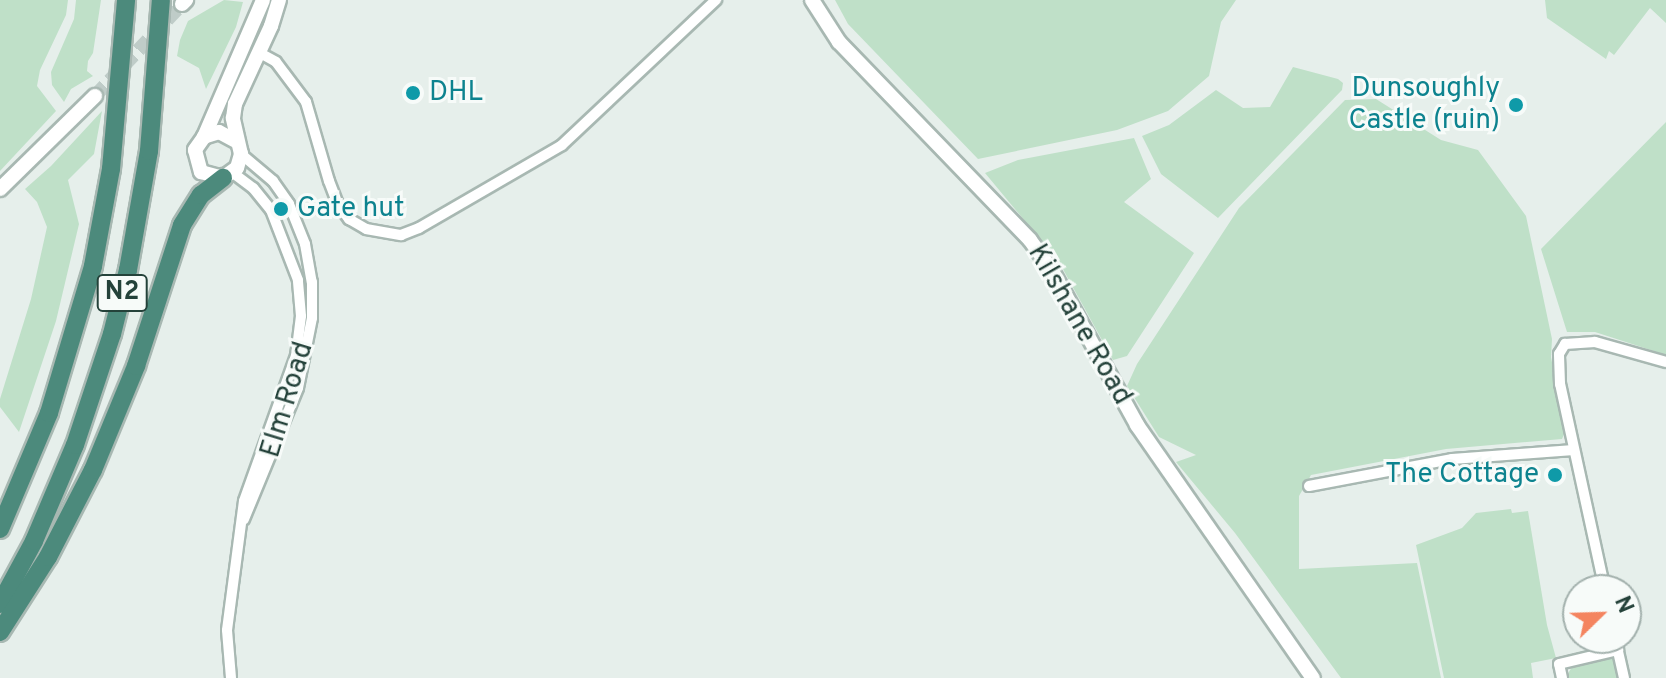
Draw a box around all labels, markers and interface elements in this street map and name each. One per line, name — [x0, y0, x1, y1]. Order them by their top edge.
place label: Dunsoughly Castle (ruin) — [1348, 72, 1500, 138]
place label: DHL — [429, 76, 483, 110]
marker: DHL — [404, 84, 422, 102]
marker: Dunsoughly Castle (ruin) — [1507, 96, 1525, 114]
place label: Gate hut — [297, 192, 405, 226]
marker: Gate hut — [272, 200, 290, 218]
street label: Kilshane Road — [1020, 239, 1138, 411]
road number: N2 — [96, 271, 148, 315]
street label: Elm Road — [255, 338, 321, 462]
place label: The Cottage — [1385, 458, 1539, 492]
marker: The Cottage — [1546, 466, 1564, 484]
north arrow — [1562, 574, 1642, 654]
text: N — [1607, 593, 1638, 618]

